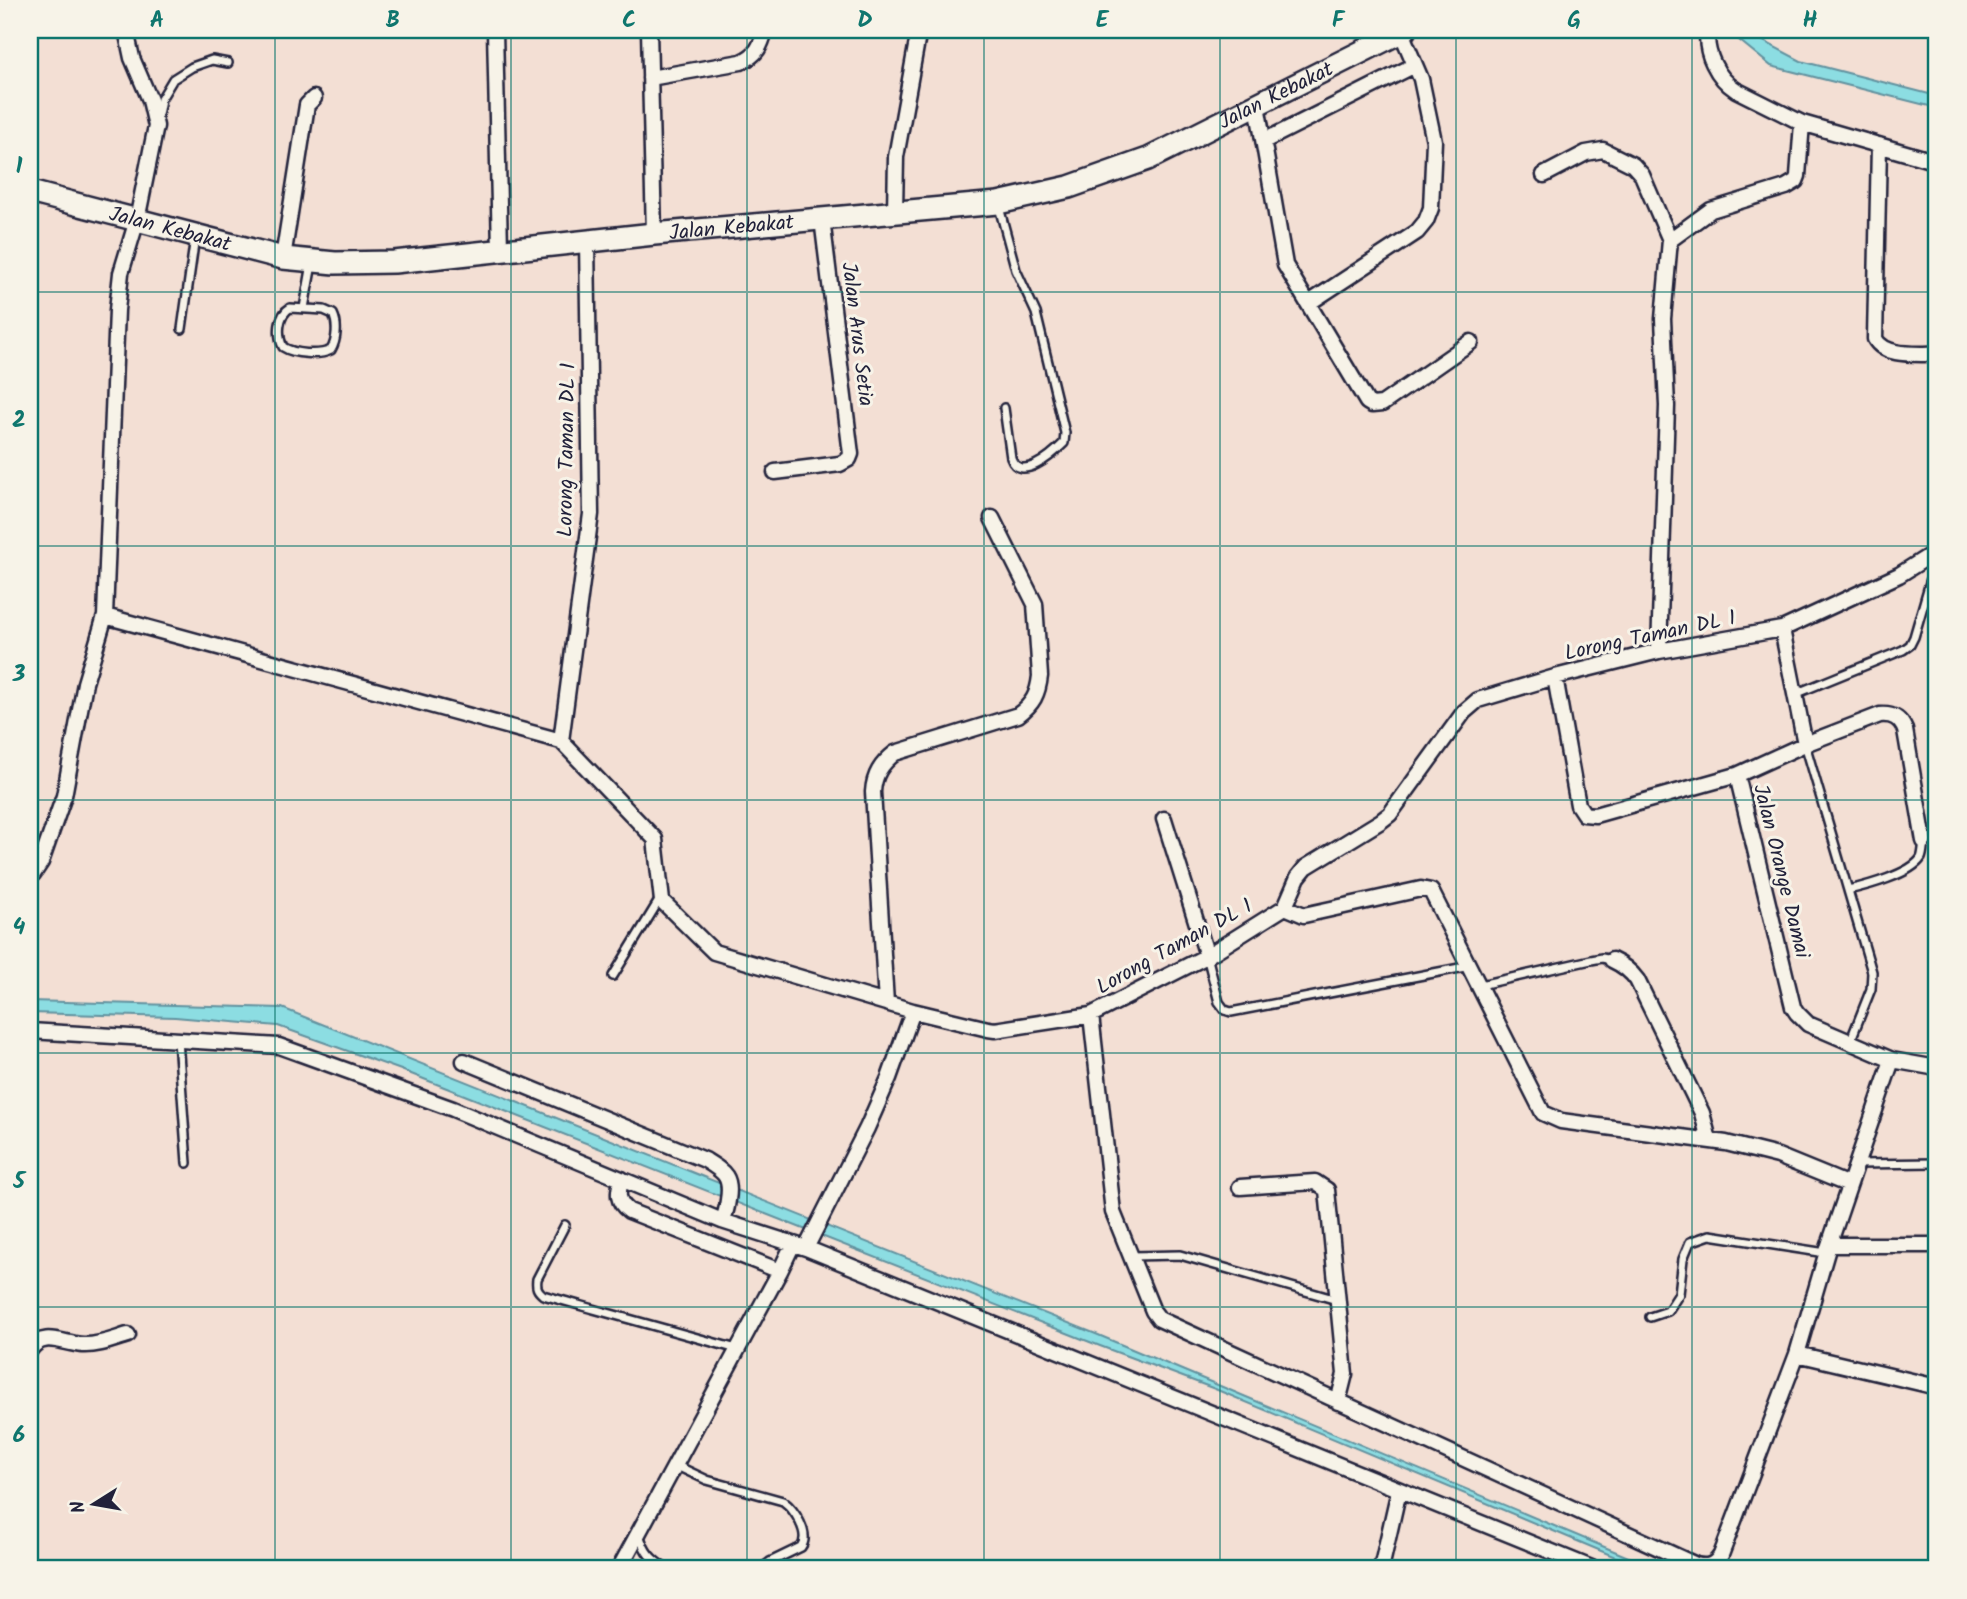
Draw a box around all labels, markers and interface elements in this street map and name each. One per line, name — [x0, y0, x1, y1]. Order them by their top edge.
text: A — [150, 3, 164, 39]
text: B — [386, 3, 400, 39]
text: C — [622, 3, 636, 39]
text: D — [857, 3, 873, 39]
text: E — [1096, 3, 1110, 39]
text: F — [1332, 3, 1346, 39]
text: G — [1567, 3, 1581, 39]
text: H — [1803, 3, 1818, 39]
street label: Jalan Kebakat — [1213, 53, 1340, 139]
text: 1 — [16, 149, 23, 185]
street label: Jalan Kebakat — [105, 198, 235, 262]
street label: Jalan Kebakat — [668, 206, 796, 251]
street label: Jalan Arus Setia — [831, 260, 882, 408]
street label: Lorong Taman DL 1 — [549, 363, 586, 537]
text: 2 — [12, 403, 26, 439]
street label: Lorong Taman DL 1 — [1562, 602, 1739, 671]
text: 3 — [12, 657, 26, 693]
street label: Jalan Orange Damai — [1743, 781, 1818, 963]
street label: Lorong Taman DL 1 — [1090, 891, 1259, 1004]
text: 4 — [13, 910, 26, 946]
text: 5 — [12, 1164, 27, 1200]
text: 6 — [13, 1418, 25, 1454]
north arrow — [60, 1470, 130, 1540]
text: N — [63, 1498, 95, 1516]

